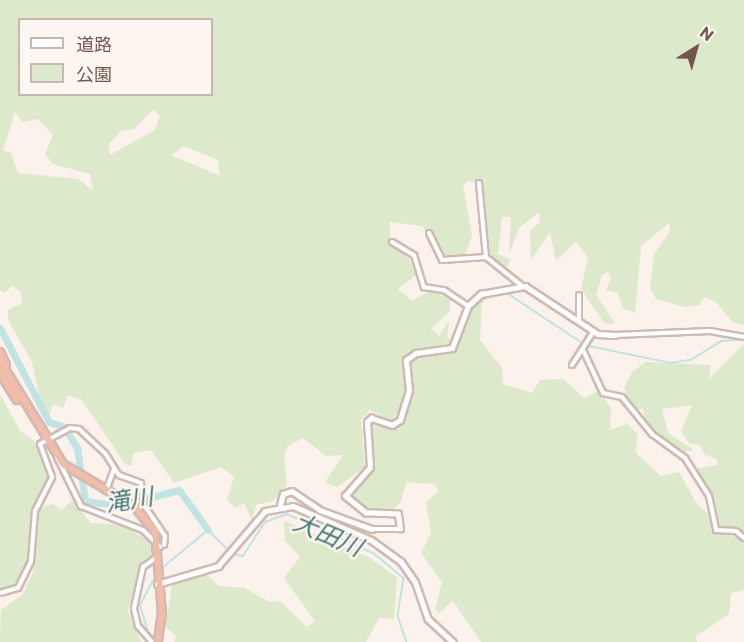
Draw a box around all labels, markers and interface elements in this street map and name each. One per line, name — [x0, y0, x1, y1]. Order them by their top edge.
legend — [18, 18, 213, 96]
north arrow — [666, 18, 726, 78]
text: N — [697, 22, 718, 44]
text: 道路 — [76, 33, 112, 55]
text: 公園 — [76, 63, 112, 85]
water label: 滝川 — [103, 481, 155, 517]
water label: 大田川 — [289, 507, 367, 561]

